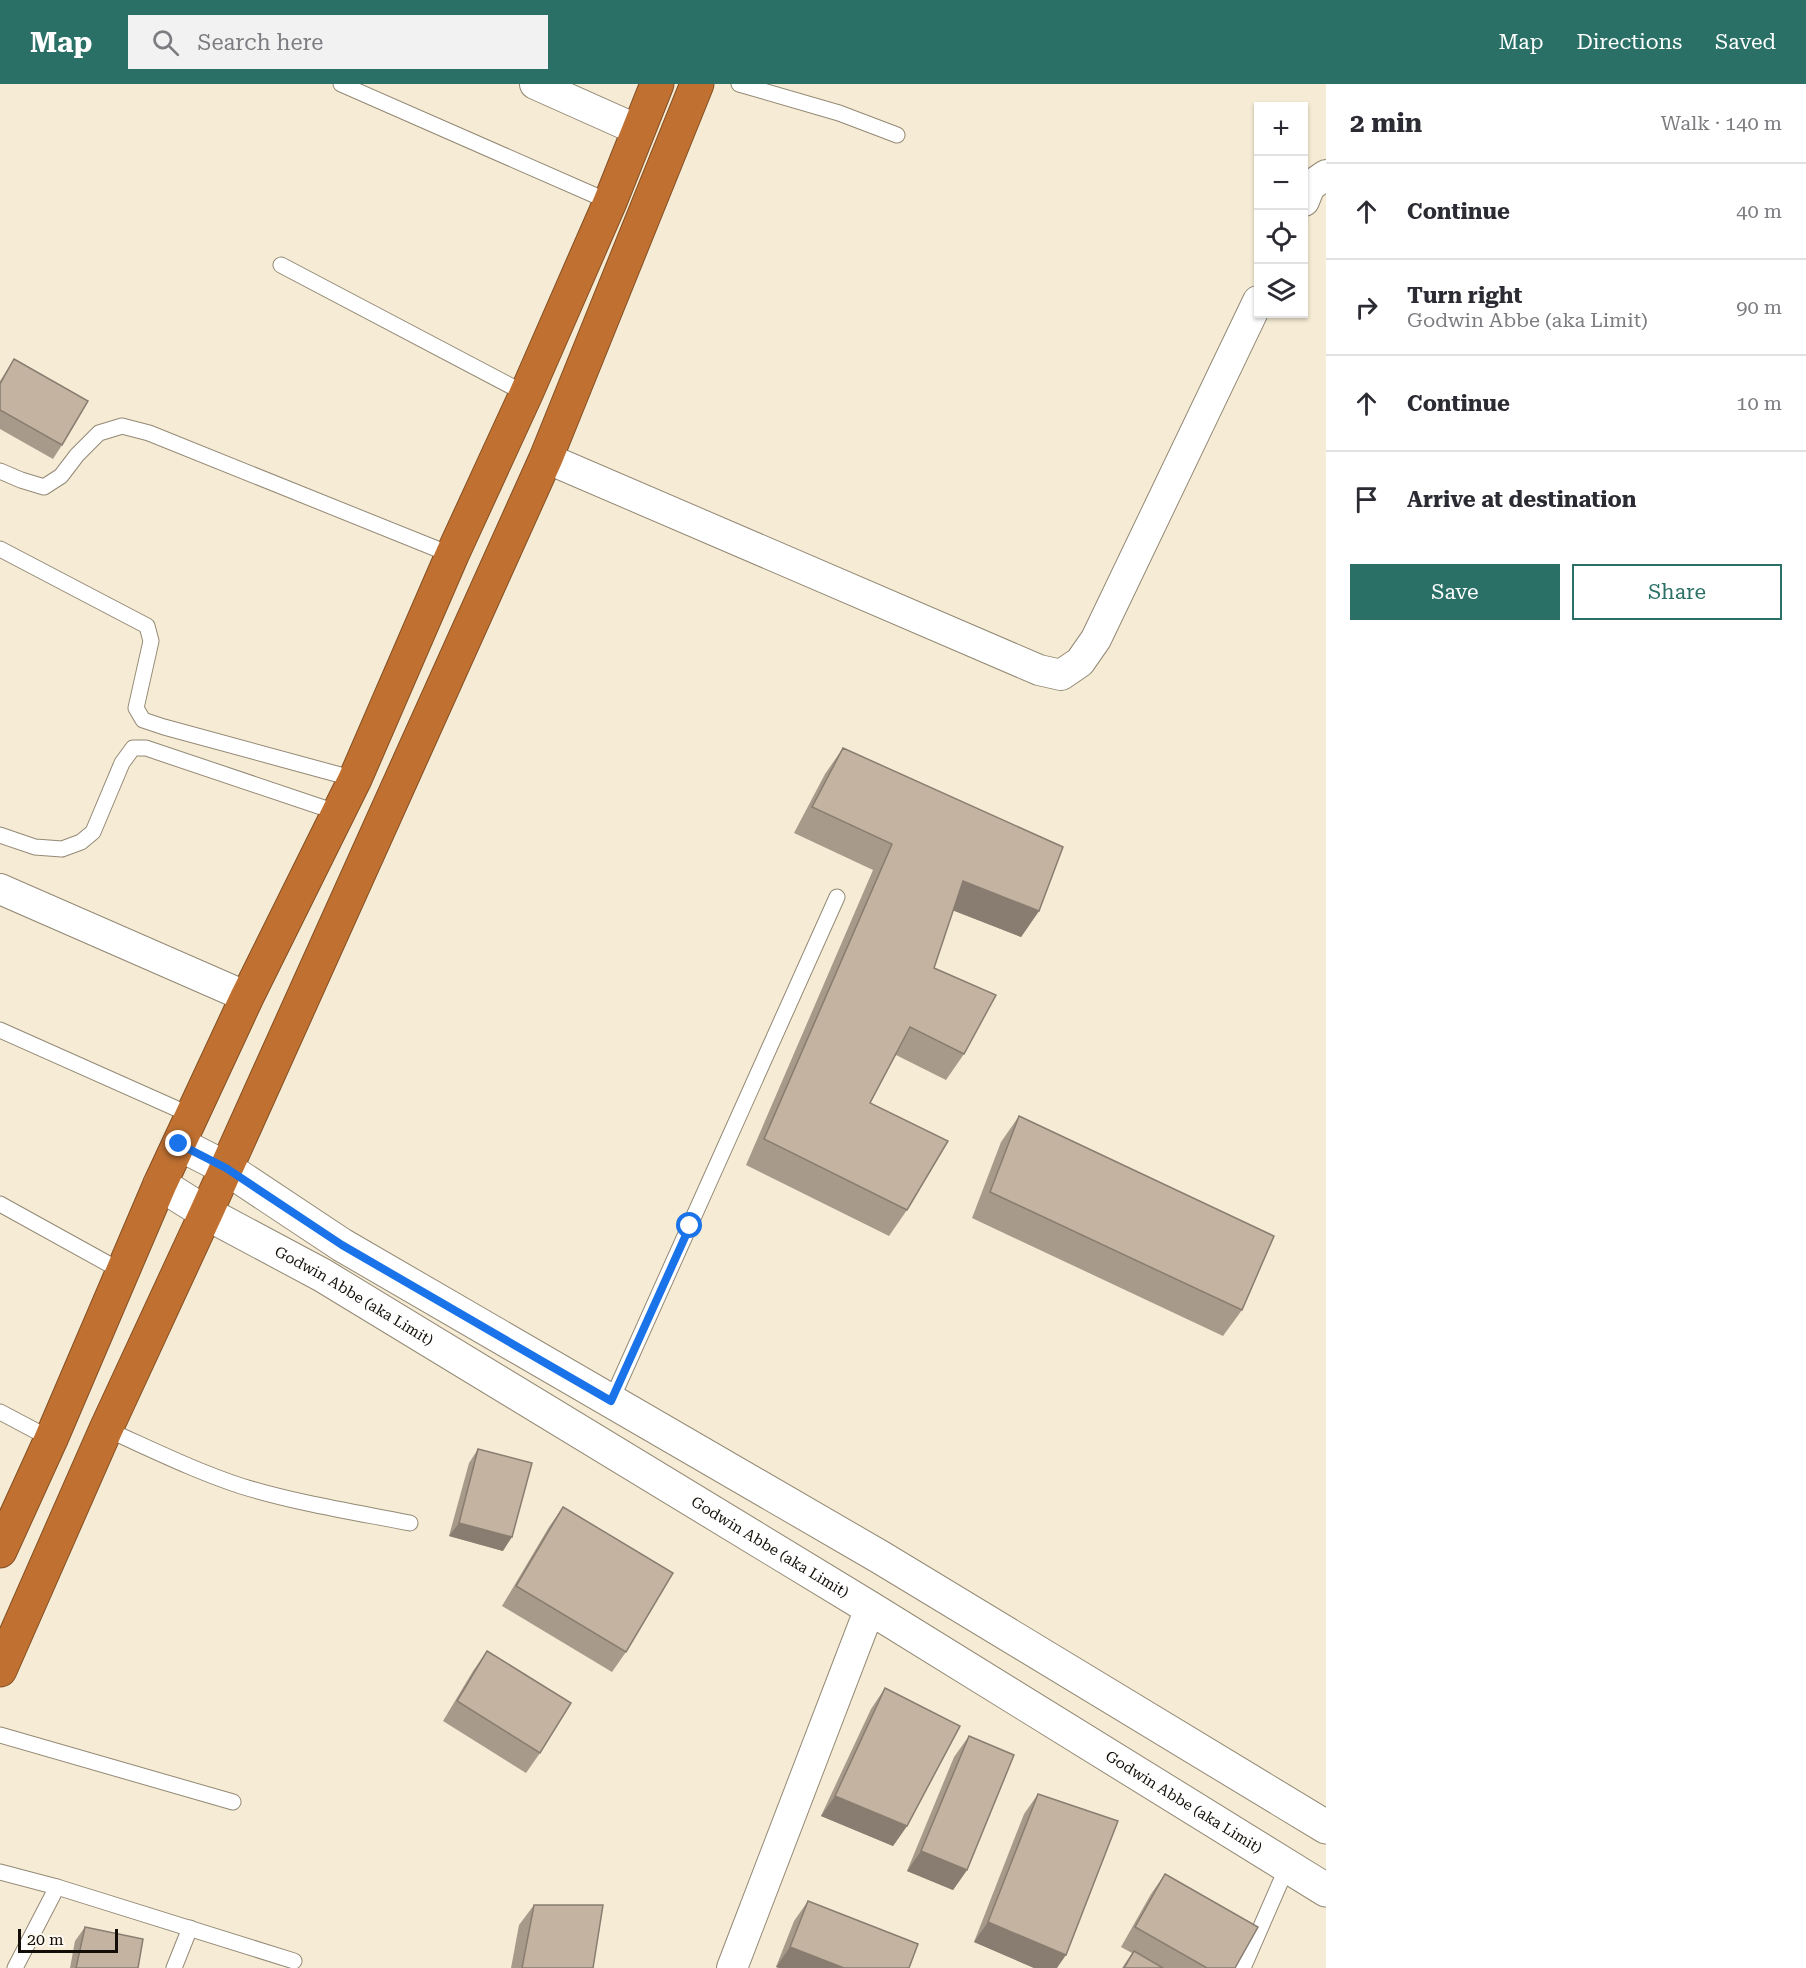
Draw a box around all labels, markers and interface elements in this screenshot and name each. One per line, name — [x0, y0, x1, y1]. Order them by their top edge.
search box — [128, 15, 548, 69]
text: Map — [30, 26, 92, 59]
icon: search — [149, 26, 182, 59]
text: Search here — [197, 30, 323, 55]
text: Map — [1499, 30, 1543, 54]
text: Directions — [1576, 30, 1682, 54]
text: Saved — [1715, 30, 1776, 54]
map controls — [1254, 102, 1308, 318]
button: + — [1254, 102, 1308, 156]
text: 2 min — [1350, 108, 1422, 138]
text: Walk · 140 m — [1661, 111, 1782, 135]
button: − — [1254, 156, 1308, 210]
icon: ahead — [1350, 195, 1383, 228]
text: Continue — [1407, 199, 1510, 224]
text: 40 m — [1736, 199, 1782, 223]
button: locate — [1254, 210, 1308, 264]
button: layers — [1254, 264, 1308, 318]
text: Turn right — [1407, 283, 1522, 308]
icon: right — [1350, 291, 1383, 324]
text: 90 m — [1736, 295, 1782, 319]
text: Godwin Abbe (aka Limit) — [1407, 308, 1648, 332]
icon: ahead — [1350, 387, 1383, 420]
text: Continue — [1407, 391, 1510, 416]
text: 10 m — [1736, 391, 1782, 415]
icon: arrive — [1350, 483, 1383, 516]
text: Arrive at destination — [1407, 487, 1636, 512]
button: Save — [1350, 564, 1560, 620]
button: Share — [1572, 564, 1782, 620]
route end — [165, 1130, 191, 1156]
route start — [676, 1212, 702, 1238]
street label: Godwin Abbe (aka Limit) — [272, 1242, 437, 1349]
street label: Godwin Abbe (aka Limit) — [688, 1493, 852, 1602]
street label: Godwin Abbe (aka Limit) — [1102, 1747, 1265, 1857]
scale bar — [18, 1926, 118, 1954]
text: 20 m — [27, 1930, 64, 1949]

